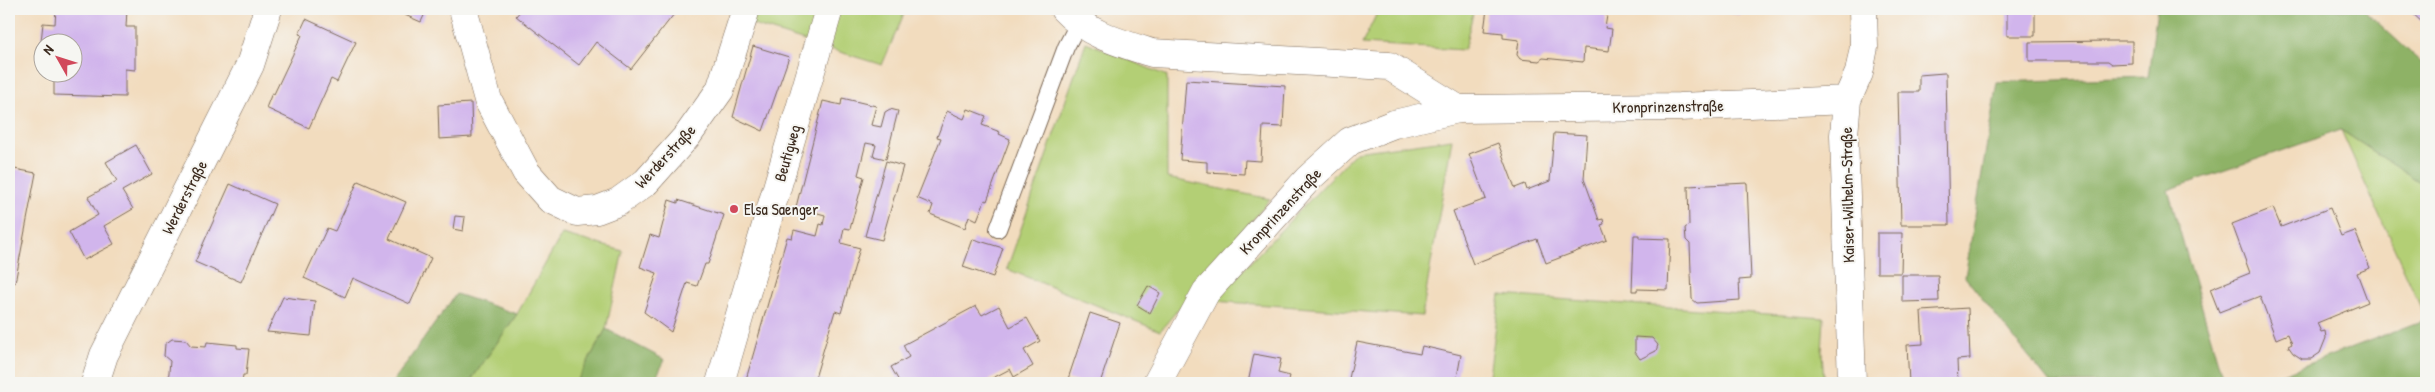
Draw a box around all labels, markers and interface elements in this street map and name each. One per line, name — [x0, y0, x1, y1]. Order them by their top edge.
north arrow — [32, 32, 82, 82]
text: N — [38, 40, 58, 58]
street label: Kronprinzenstraße — [1612, 94, 1725, 118]
street label: Werderstraße — [630, 119, 701, 193]
street label: Beutigweg — [768, 122, 806, 184]
street label: Kaiser-Wilhelm-Straße — [1835, 126, 1859, 263]
street label: Werderstraße — [156, 156, 212, 238]
street label: Kronprinzenstraße — [1234, 162, 1326, 259]
place label: Elsa Saenger — [744, 198, 818, 220]
marker: Elsa Saenger — [728, 203, 740, 215]

